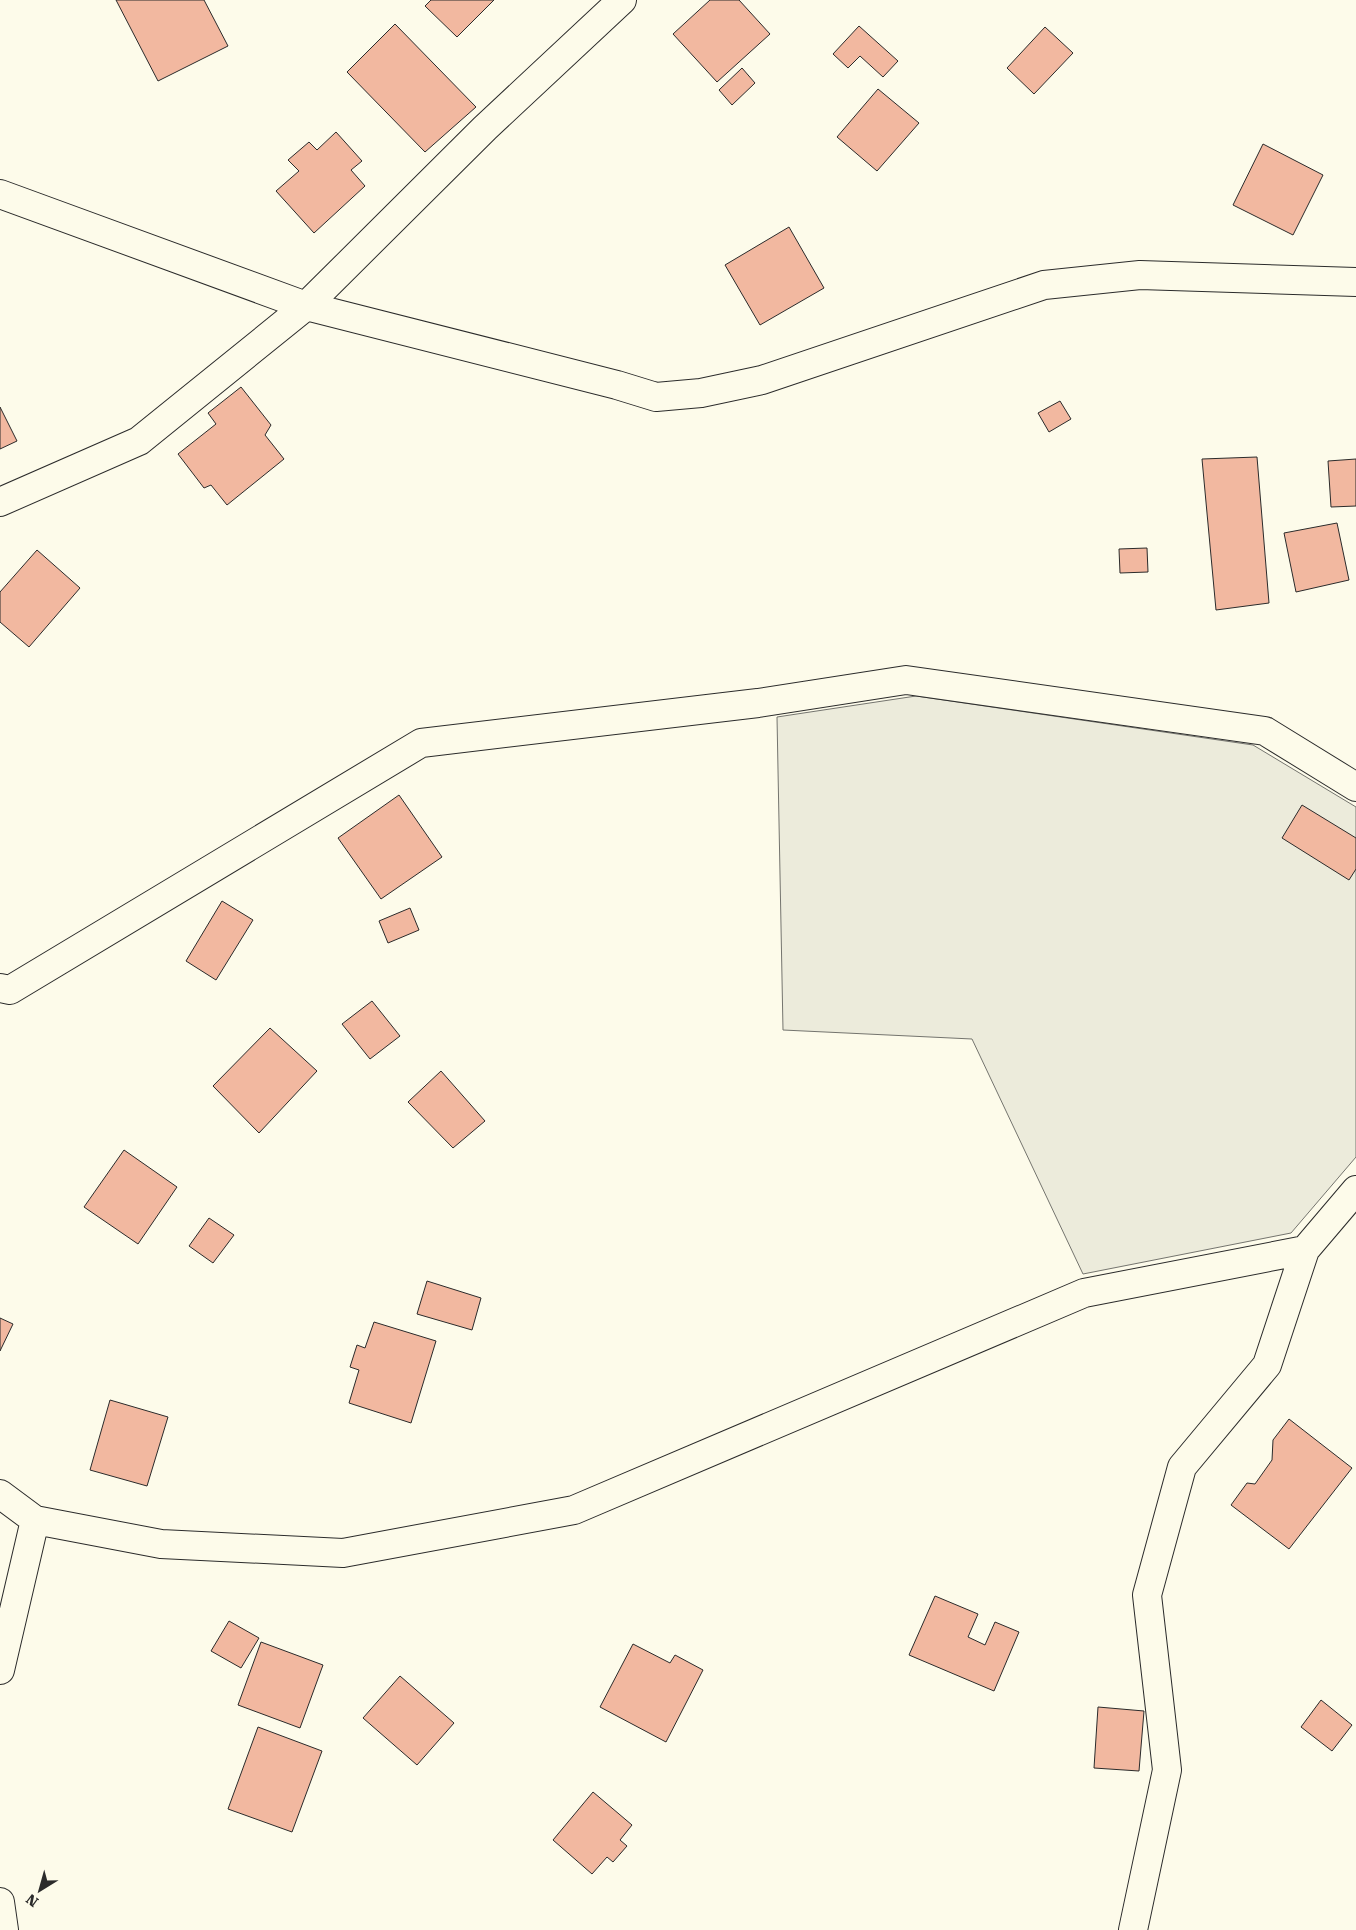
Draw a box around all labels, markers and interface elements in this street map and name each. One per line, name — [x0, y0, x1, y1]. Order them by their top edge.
north arrow — [15, 1865, 65, 1915]
text: N — [23, 1891, 41, 1910]

